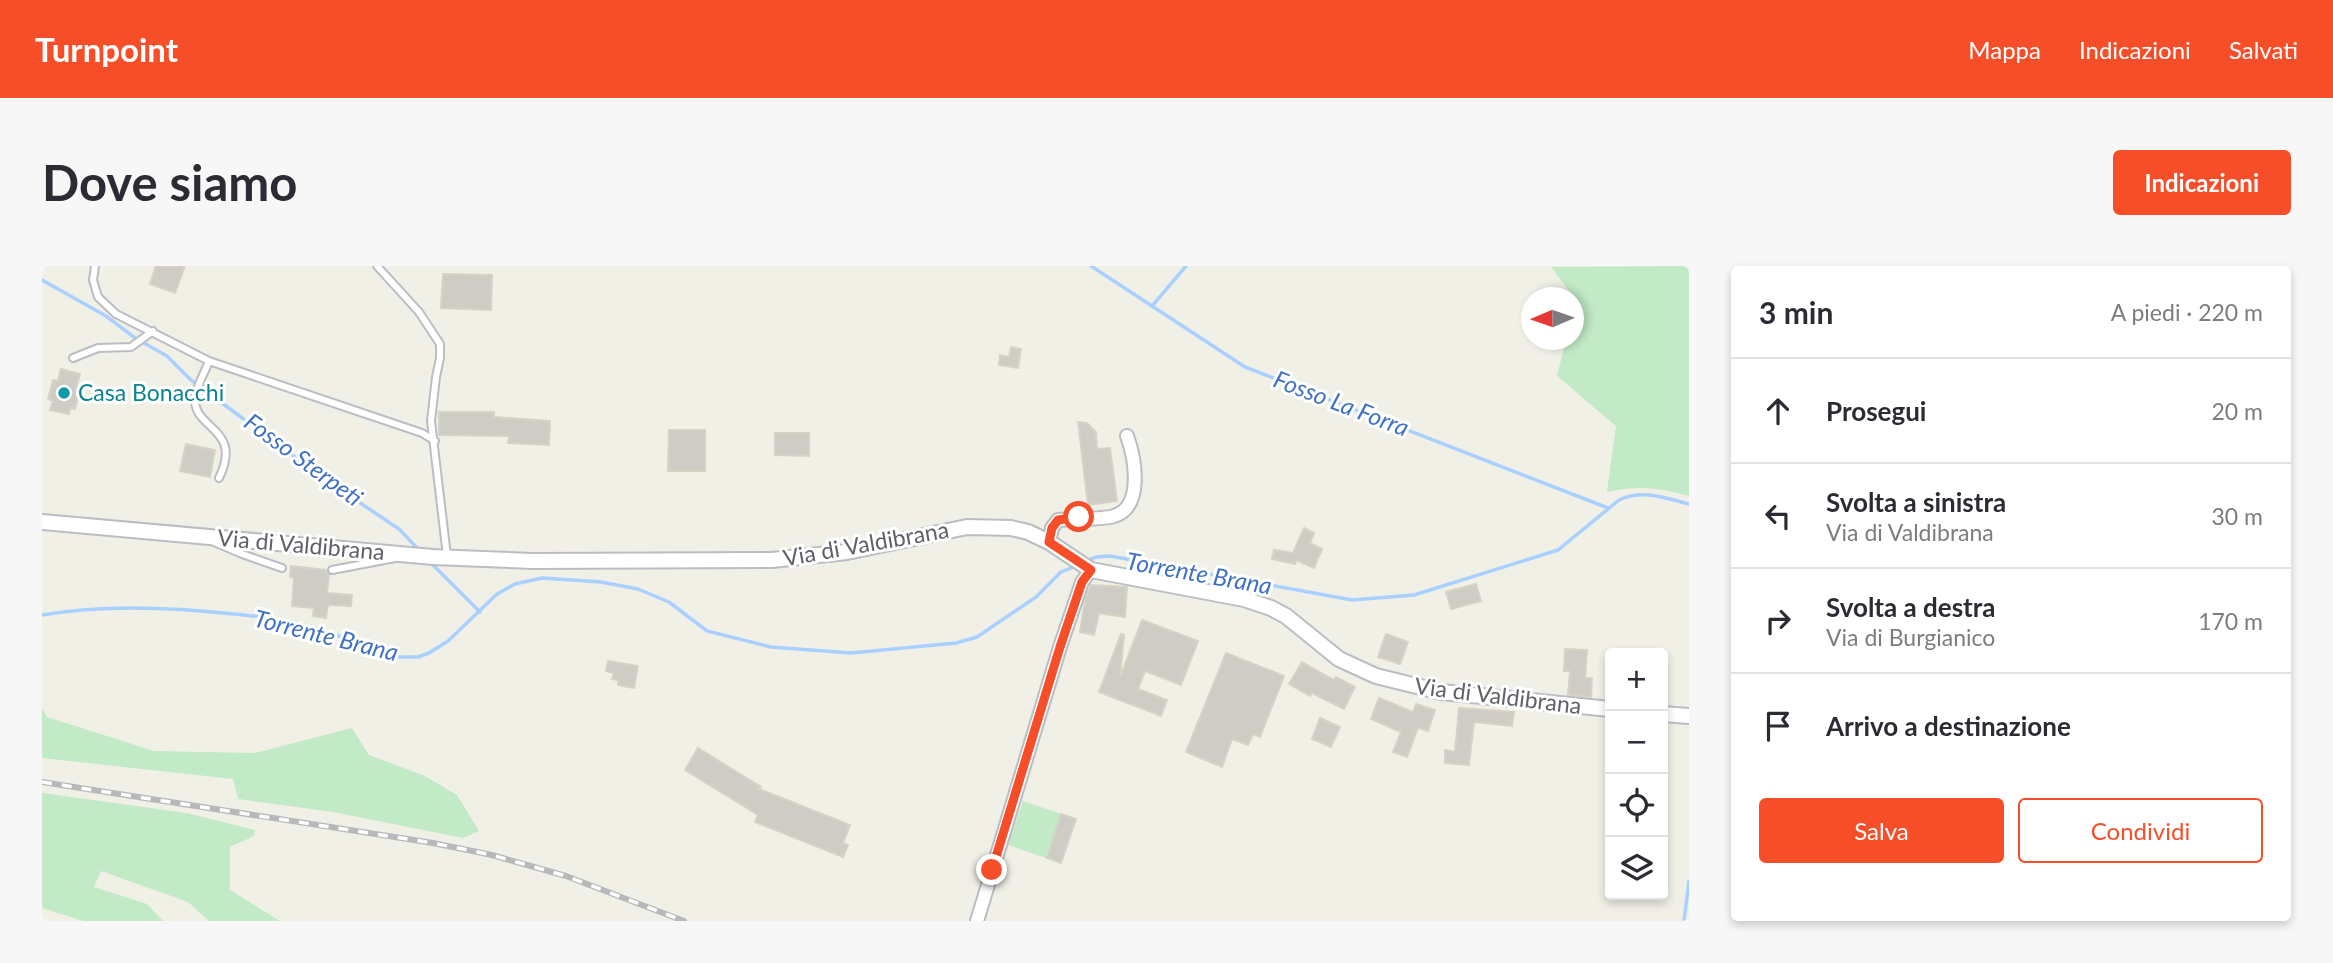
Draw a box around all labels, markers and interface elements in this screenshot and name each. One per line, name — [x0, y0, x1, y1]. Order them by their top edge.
text: Turnpoint — [35, 29, 178, 69]
text: Mappa — [1968, 35, 2041, 64]
text: Indicazioni — [2079, 35, 2191, 64]
text: Salvati — [2229, 35, 2298, 64]
button: Indicazioni — [2113, 150, 2291, 215]
text: Dove siamo — [42, 153, 298, 211]
north arrow — [1521, 287, 1584, 350]
text: 3 min — [1759, 294, 1833, 330]
text: A piedi · 220 m — [2111, 298, 2263, 326]
water label: Fosso La Forra — [1270, 364, 1413, 442]
place label: Casa Bonacchi — [78, 378, 224, 406]
marker: Casa Bonacchi — [56, 385, 72, 401]
icon: ahead — [1759, 392, 1797, 430]
text: Prosegui — [1826, 395, 1926, 427]
text: 20 m — [2212, 397, 2263, 425]
water label: Fosso Sterpeti — [239, 406, 369, 511]
text: Svolta a sinistra — [1826, 486, 2006, 518]
icon: left — [1759, 497, 1797, 535]
route start — [1063, 501, 1094, 532]
text: 30 m — [2212, 502, 2263, 530]
street label: Via di Valdibrana — [781, 515, 951, 571]
text: Via di Valdibrana — [1826, 518, 1994, 546]
street label: Via di Valdibrana — [216, 523, 386, 565]
water label: Torrente Brana — [1124, 545, 1274, 600]
text: Svolta a destra — [1826, 591, 1996, 623]
icon: right — [1759, 602, 1797, 640]
water label: Torrente Brana — [251, 603, 401, 666]
text: 170 m — [2198, 607, 2263, 635]
text: Via di Burgianico — [1826, 623, 1995, 651]
map controls — [1605, 648, 1668, 900]
button: + — [1605, 648, 1668, 711]
street label: Via di Valdibrana — [1413, 671, 1583, 719]
icon: arrive — [1759, 707, 1797, 745]
text: Arrivo a destinazione — [1826, 710, 2071, 742]
button: − — [1605, 711, 1668, 774]
button: locate — [1605, 774, 1668, 837]
button: Salva — [1759, 798, 2004, 863]
button: Condividi — [2018, 798, 2263, 863]
button: layers — [1605, 837, 1668, 900]
route end — [976, 854, 1007, 885]

